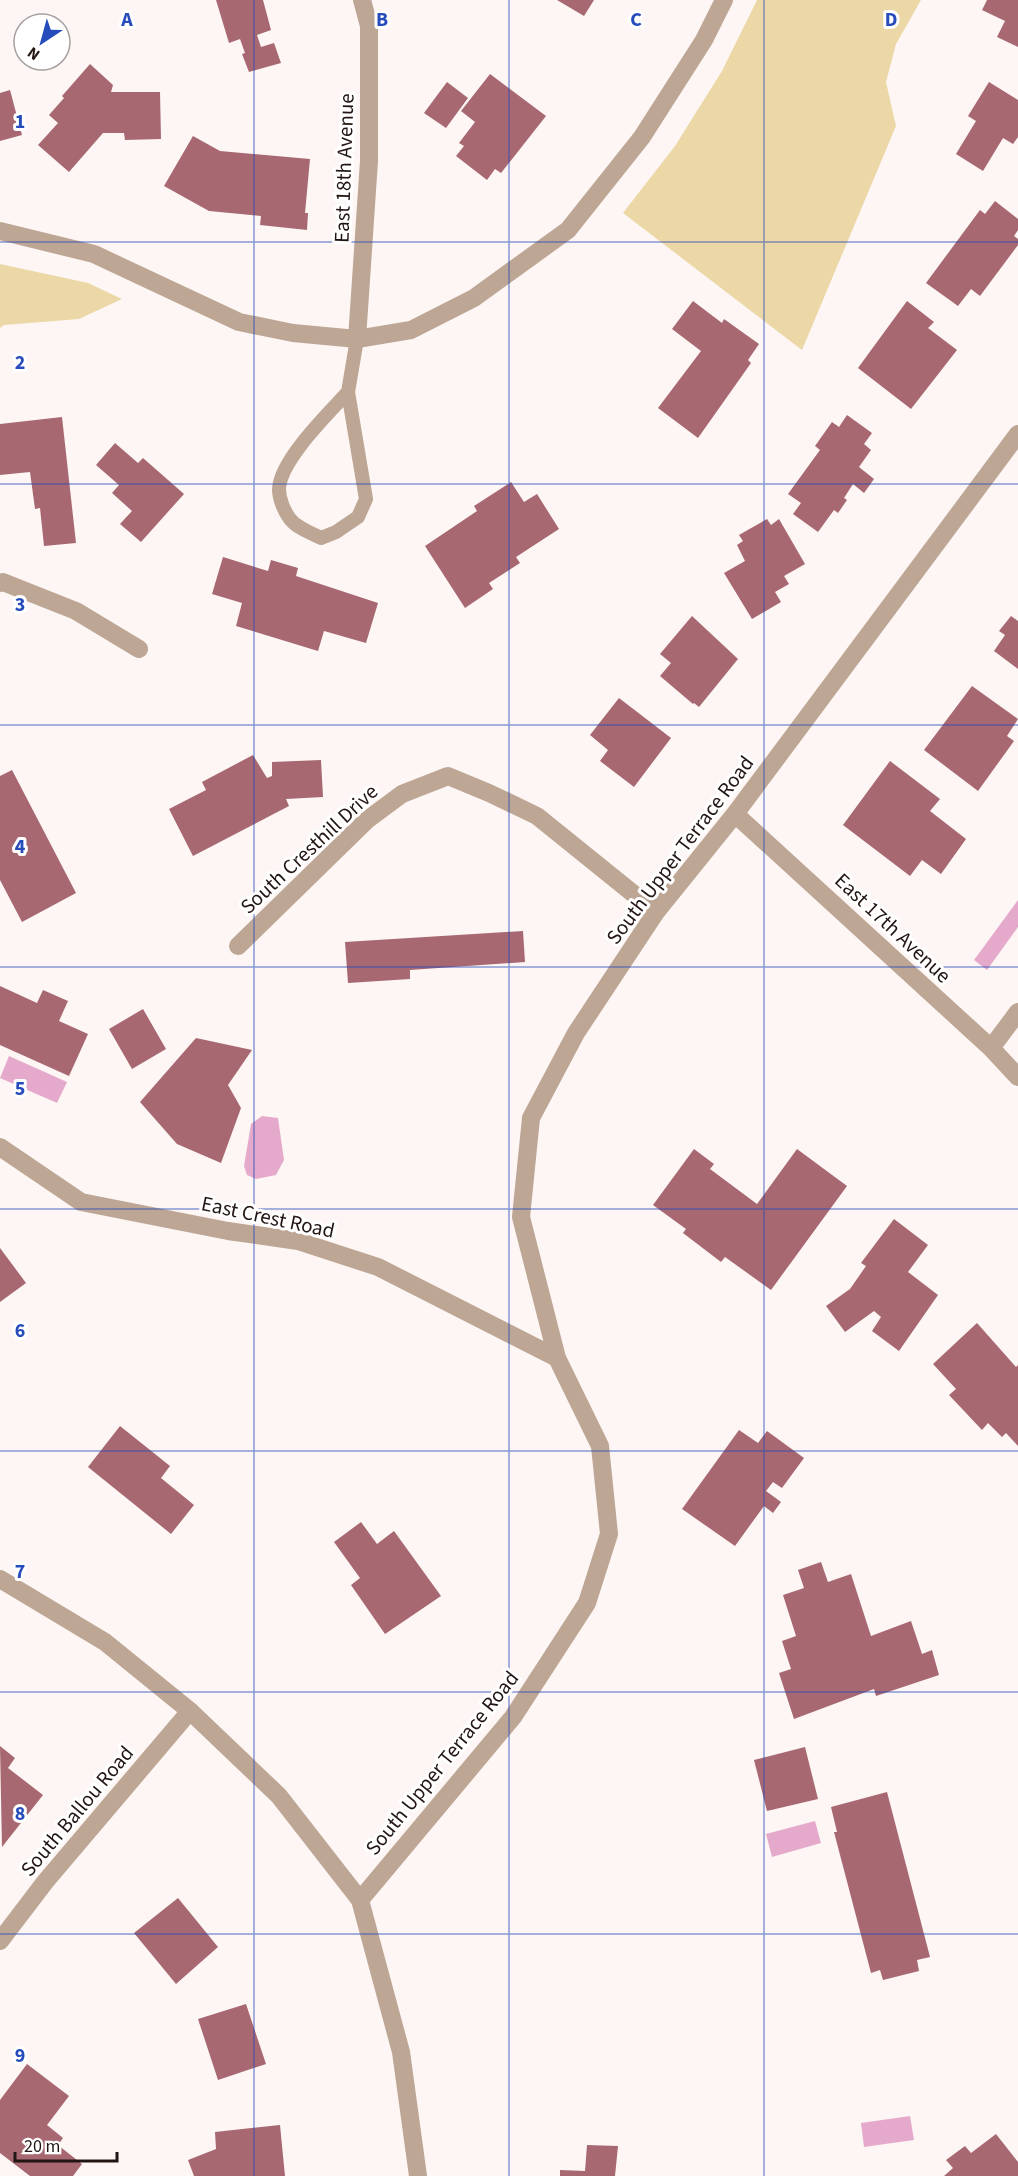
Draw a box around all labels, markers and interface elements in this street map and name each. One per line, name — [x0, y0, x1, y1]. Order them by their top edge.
text: A — [120, 6, 133, 34]
text: B — [376, 6, 388, 34]
text: C — [630, 6, 642, 34]
text: D — [885, 6, 897, 34]
north arrow — [12, 12, 72, 72]
text: N — [23, 41, 45, 65]
street label: East 18th Avenue — [326, 93, 362, 243]
text: 1 — [15, 108, 25, 136]
text: 2 — [15, 349, 25, 377]
text: 3 — [15, 591, 25, 619]
street label: South Upper Terrace Road — [599, 749, 761, 951]
street label: South Cresthill Drive — [233, 777, 385, 921]
text: 4 — [15, 833, 26, 861]
street label: East 17th Avenue — [828, 866, 958, 990]
text: 5 — [15, 1075, 25, 1103]
street label: East Crest Road — [199, 1188, 337, 1246]
text: 6 — [15, 1317, 25, 1345]
text: 7 — [15, 1558, 25, 1586]
street label: South Upper Terrace Road — [358, 1664, 526, 1862]
street label: South Ballou Road — [13, 1739, 141, 1883]
text: 8 — [15, 1800, 25, 1828]
text: 9 — [15, 2042, 25, 2070]
scale bar — [15, 2125, 117, 2163]
text: 20 m — [24, 2134, 60, 2159]

